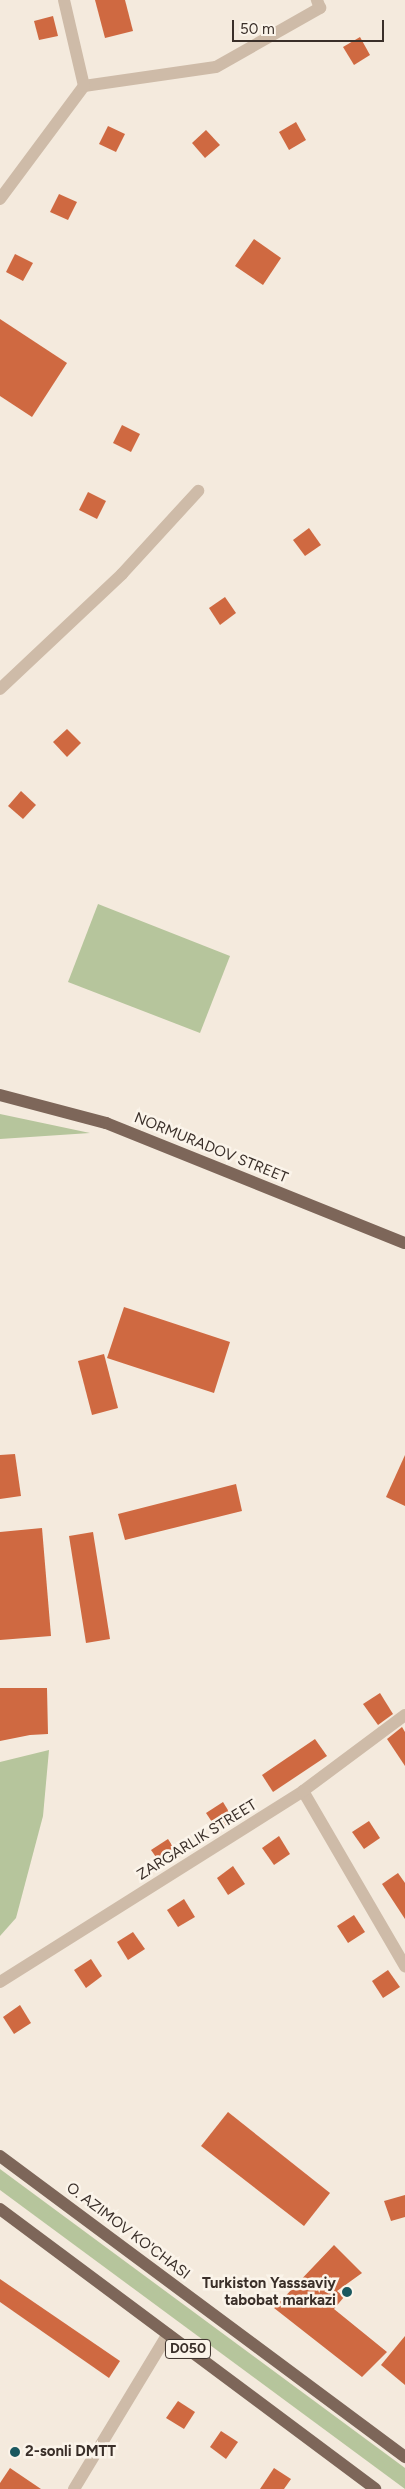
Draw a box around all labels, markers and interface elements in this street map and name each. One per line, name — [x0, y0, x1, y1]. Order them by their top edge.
scale bar — [235, 10, 388, 42]
text: 50 m — [240, 20, 275, 38]
street label: NORMURADOV STREET — [131, 1109, 291, 1187]
street label: ZARGARLIK STREET — [134, 1796, 260, 1884]
street label: O. AZIMOV KO'CHASI — [63, 2179, 193, 2283]
place label: Turkiston Yasssaviy tabobat markazi — [202, 2274, 336, 2309]
marker: Turkiston Yasssaviy tabobat markazi — [340, 2285, 354, 2299]
road number: D050 — [164, 2338, 212, 2360]
place label: 2-sonli DMTT — [25, 2443, 116, 2461]
marker: 2-sonli DMTT — [9, 2446, 21, 2458]

